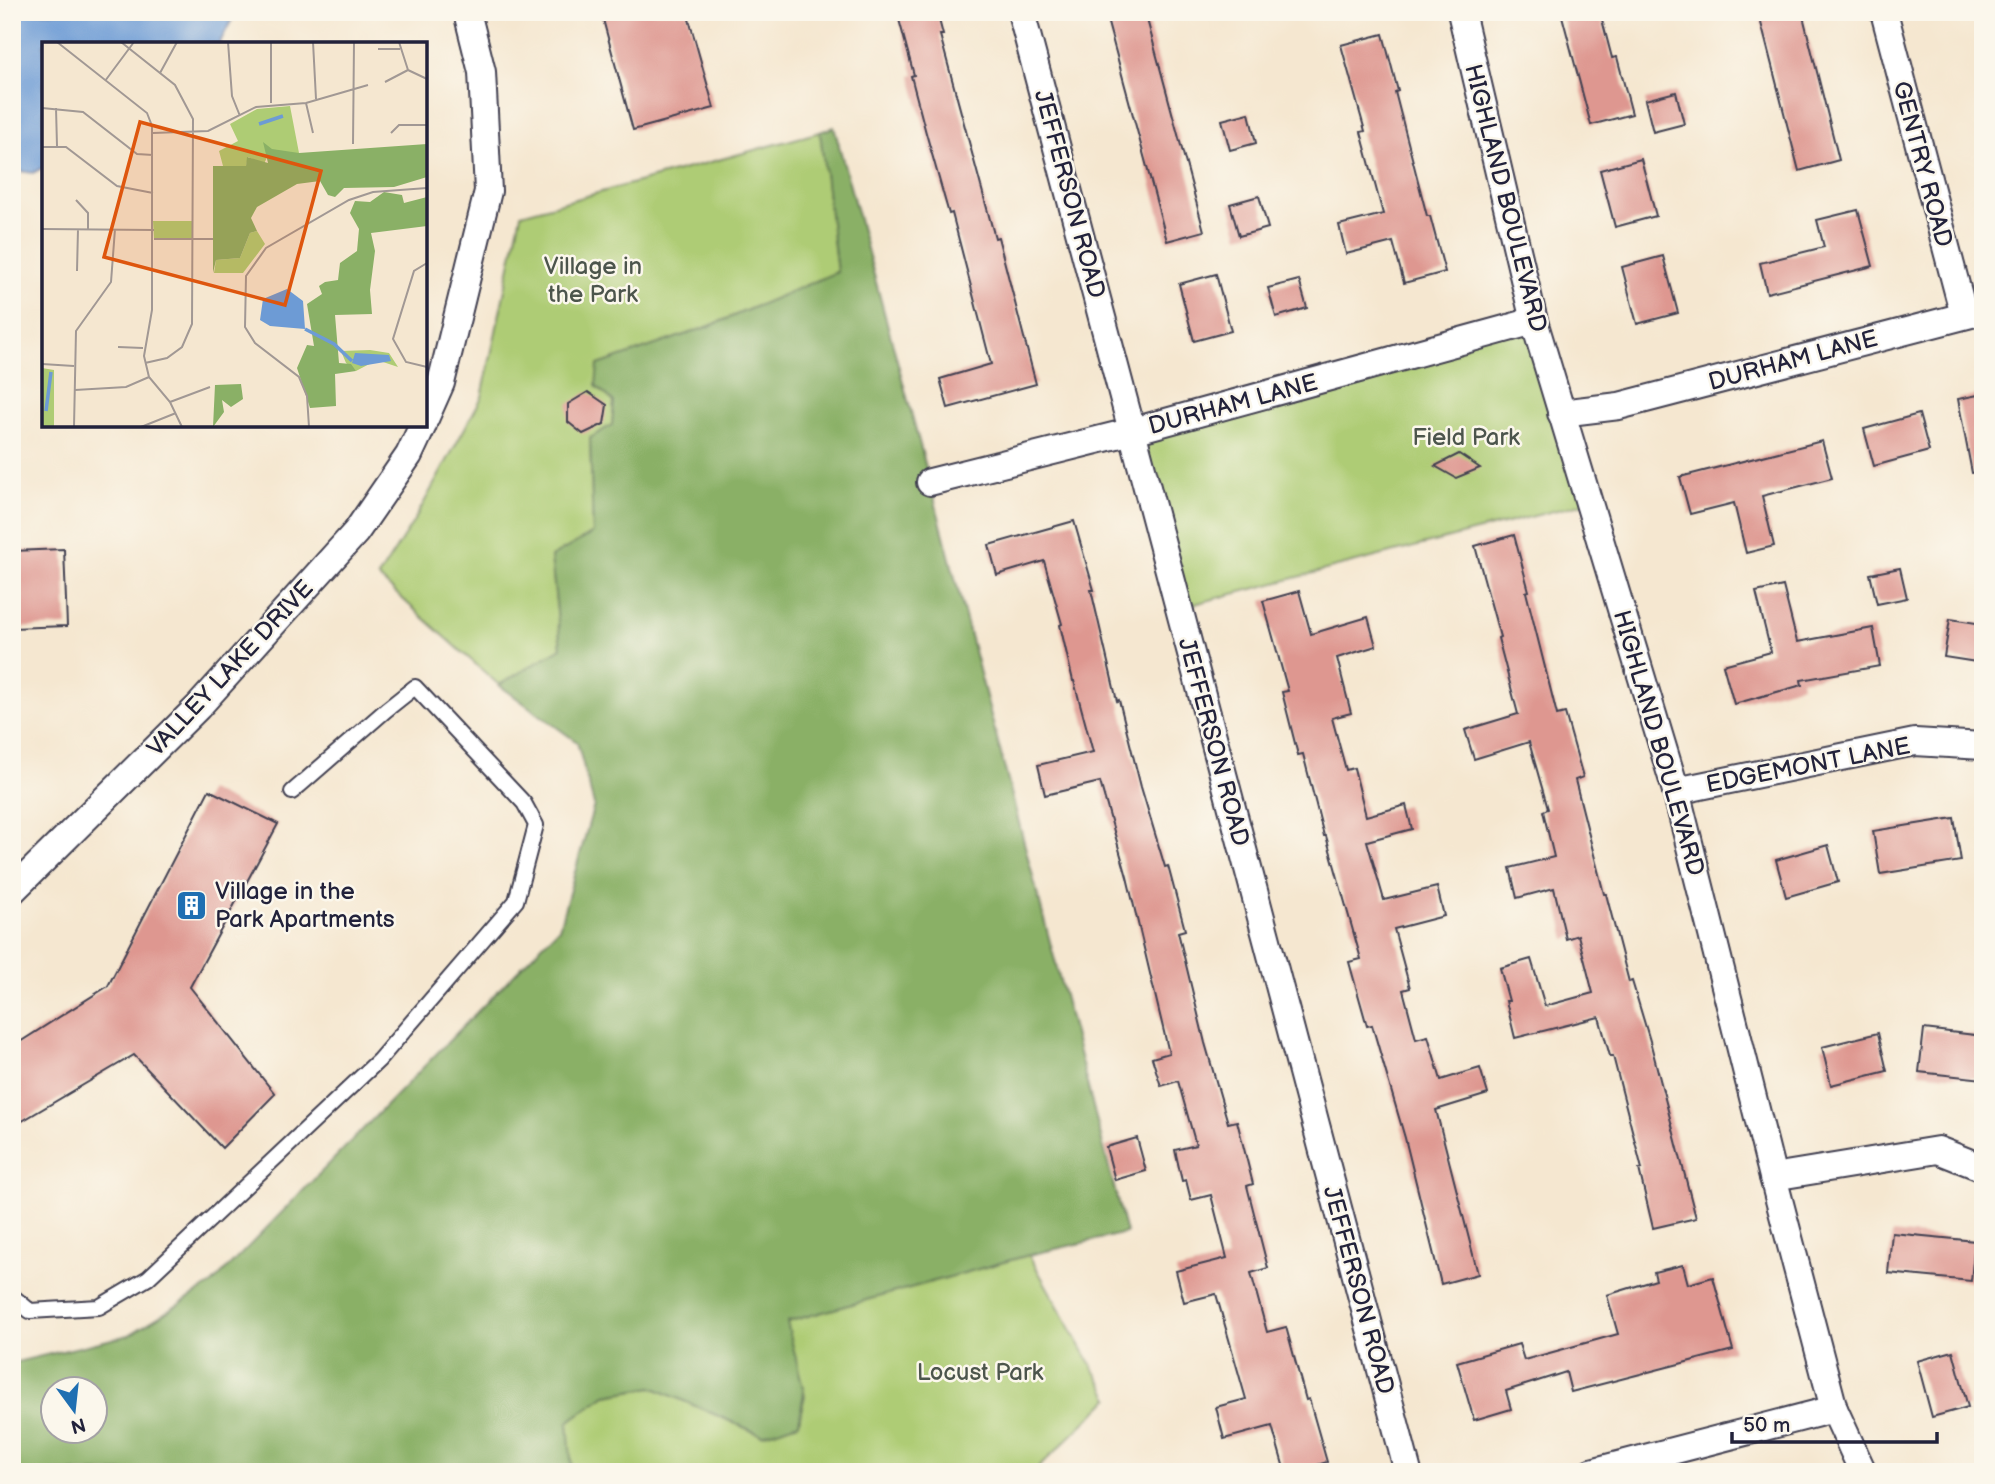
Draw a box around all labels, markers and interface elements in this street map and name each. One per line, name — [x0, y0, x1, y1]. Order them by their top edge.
inset map — [42, 42, 427, 427]
street label: HIGHLAND BOULEVARD — [1458, 61, 1553, 335]
street label: GENTRY ROAD — [1886, 78, 1959, 250]
street label: JEFFERSON ROAD — [1028, 87, 1111, 301]
park label: Village in the Park — [544, 252, 642, 309]
street label: DURHAM LANE — [1705, 324, 1881, 397]
street label: DURHAM LANE — [1145, 368, 1321, 441]
park label: Field Park — [1412, 423, 1520, 452]
street label: VALLEY LAKE DRIVE — [141, 574, 320, 762]
street label: HIGHLAND BOULEVARD — [1607, 607, 1710, 879]
street label: JEFFERSON ROAD — [1172, 635, 1255, 849]
street label: EDGEMONT LANE — [1704, 731, 1913, 799]
place label: Village in the Park Apartments — [215, 877, 395, 934]
building icon: Village in the Park Apartments — [175, 888, 209, 922]
street label: JEFFERSON ROAD — [1317, 1183, 1400, 1397]
park label: Locust Park — [917, 1358, 1044, 1387]
north arrow — [38, 1376, 108, 1446]
scale bar — [1732, 1400, 1937, 1444]
text: N — [68, 1412, 88, 1438]
text: 50 m — [1743, 1413, 1790, 1438]

